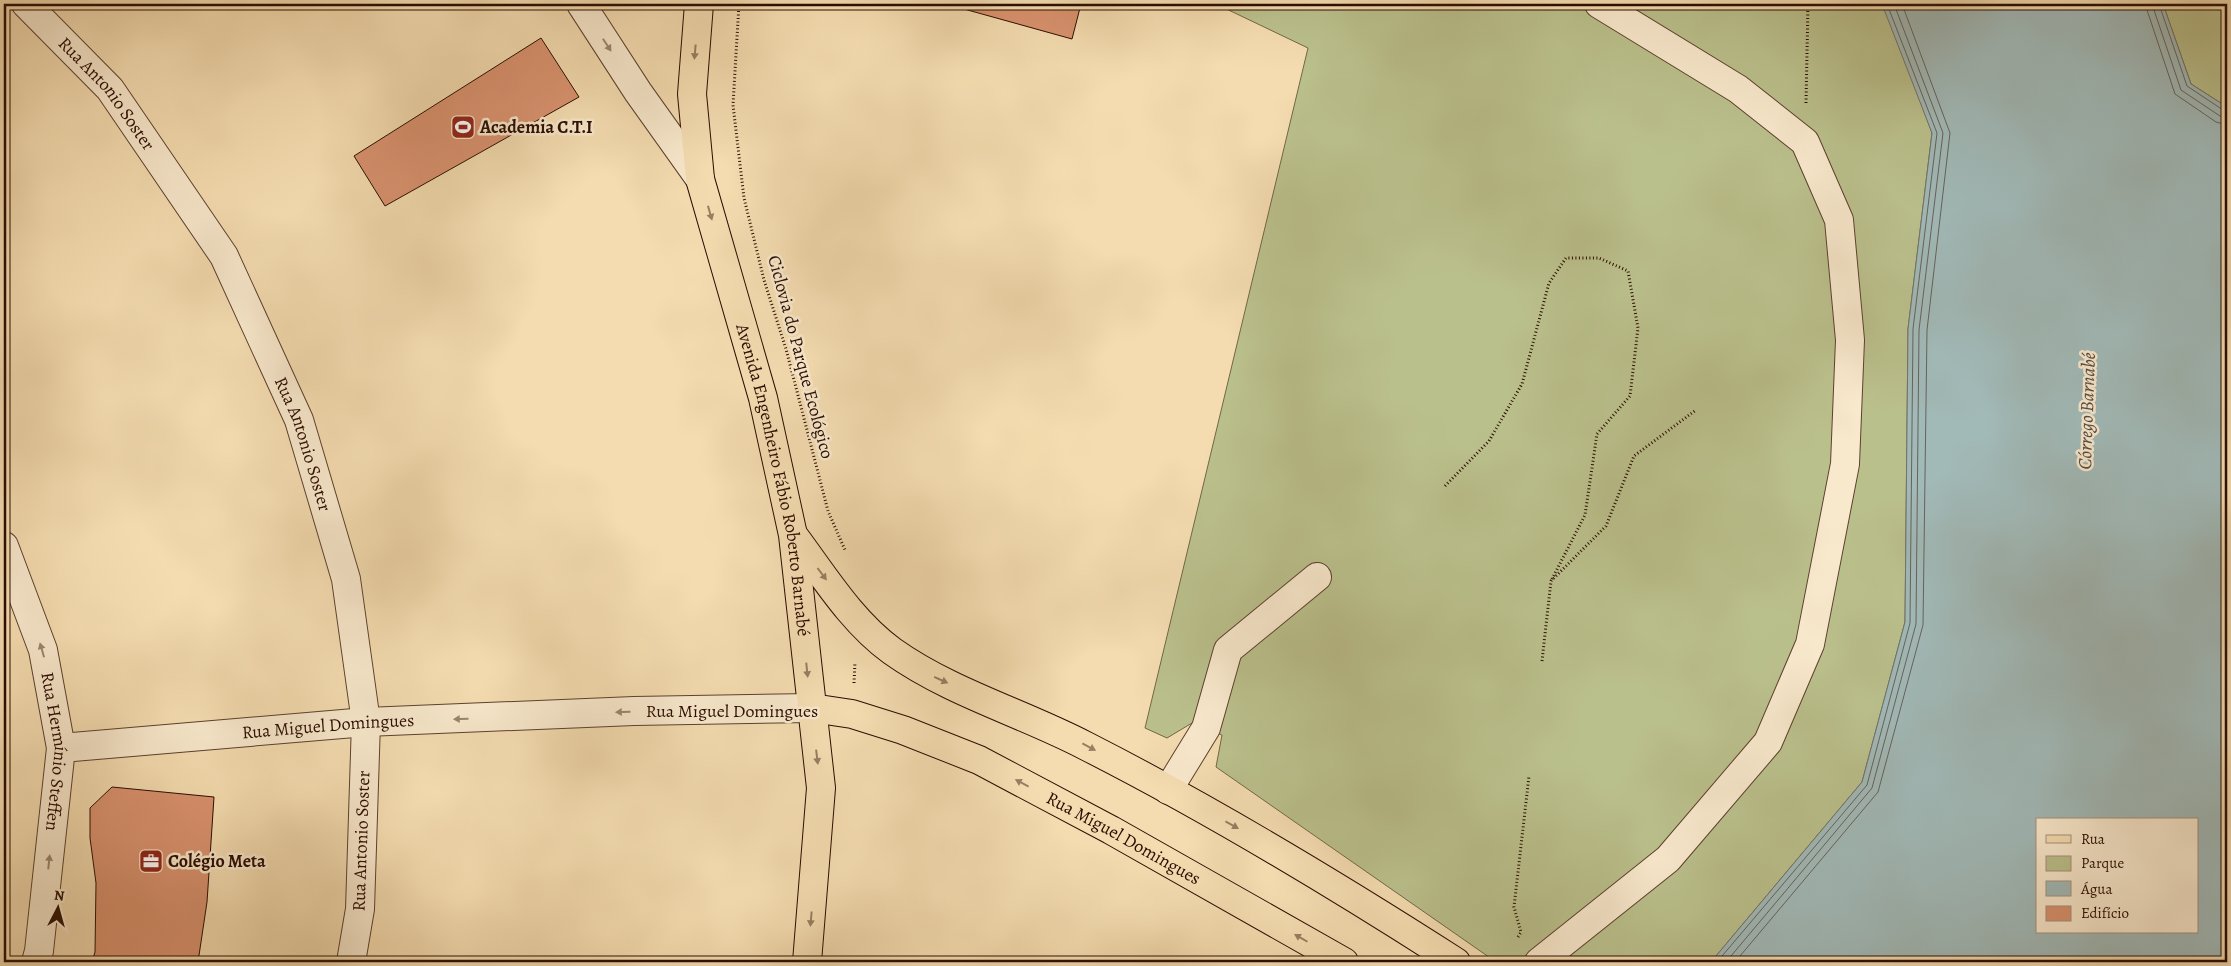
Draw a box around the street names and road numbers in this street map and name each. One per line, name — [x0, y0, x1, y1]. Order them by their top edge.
street label: Rua Antonio Soster — [53, 31, 161, 155]
street label: Ciclovia do Parque Ecológico — [762, 253, 840, 461]
street label: Avenida Engenheiro Fábio Roberto Barnabé — [730, 320, 816, 637]
street label: Rua Antonio Soster — [269, 373, 337, 514]
street label: Rua Hermínio Steffen — [35, 670, 73, 832]
street label: Rua Miguel Domingues — [646, 699, 818, 723]
street label: Rua Miguel Domingues — [241, 708, 415, 745]
street label: Rua Antonio Soster — [347, 770, 375, 912]
street label: Rua Miguel Domingues — [1042, 786, 1205, 890]

